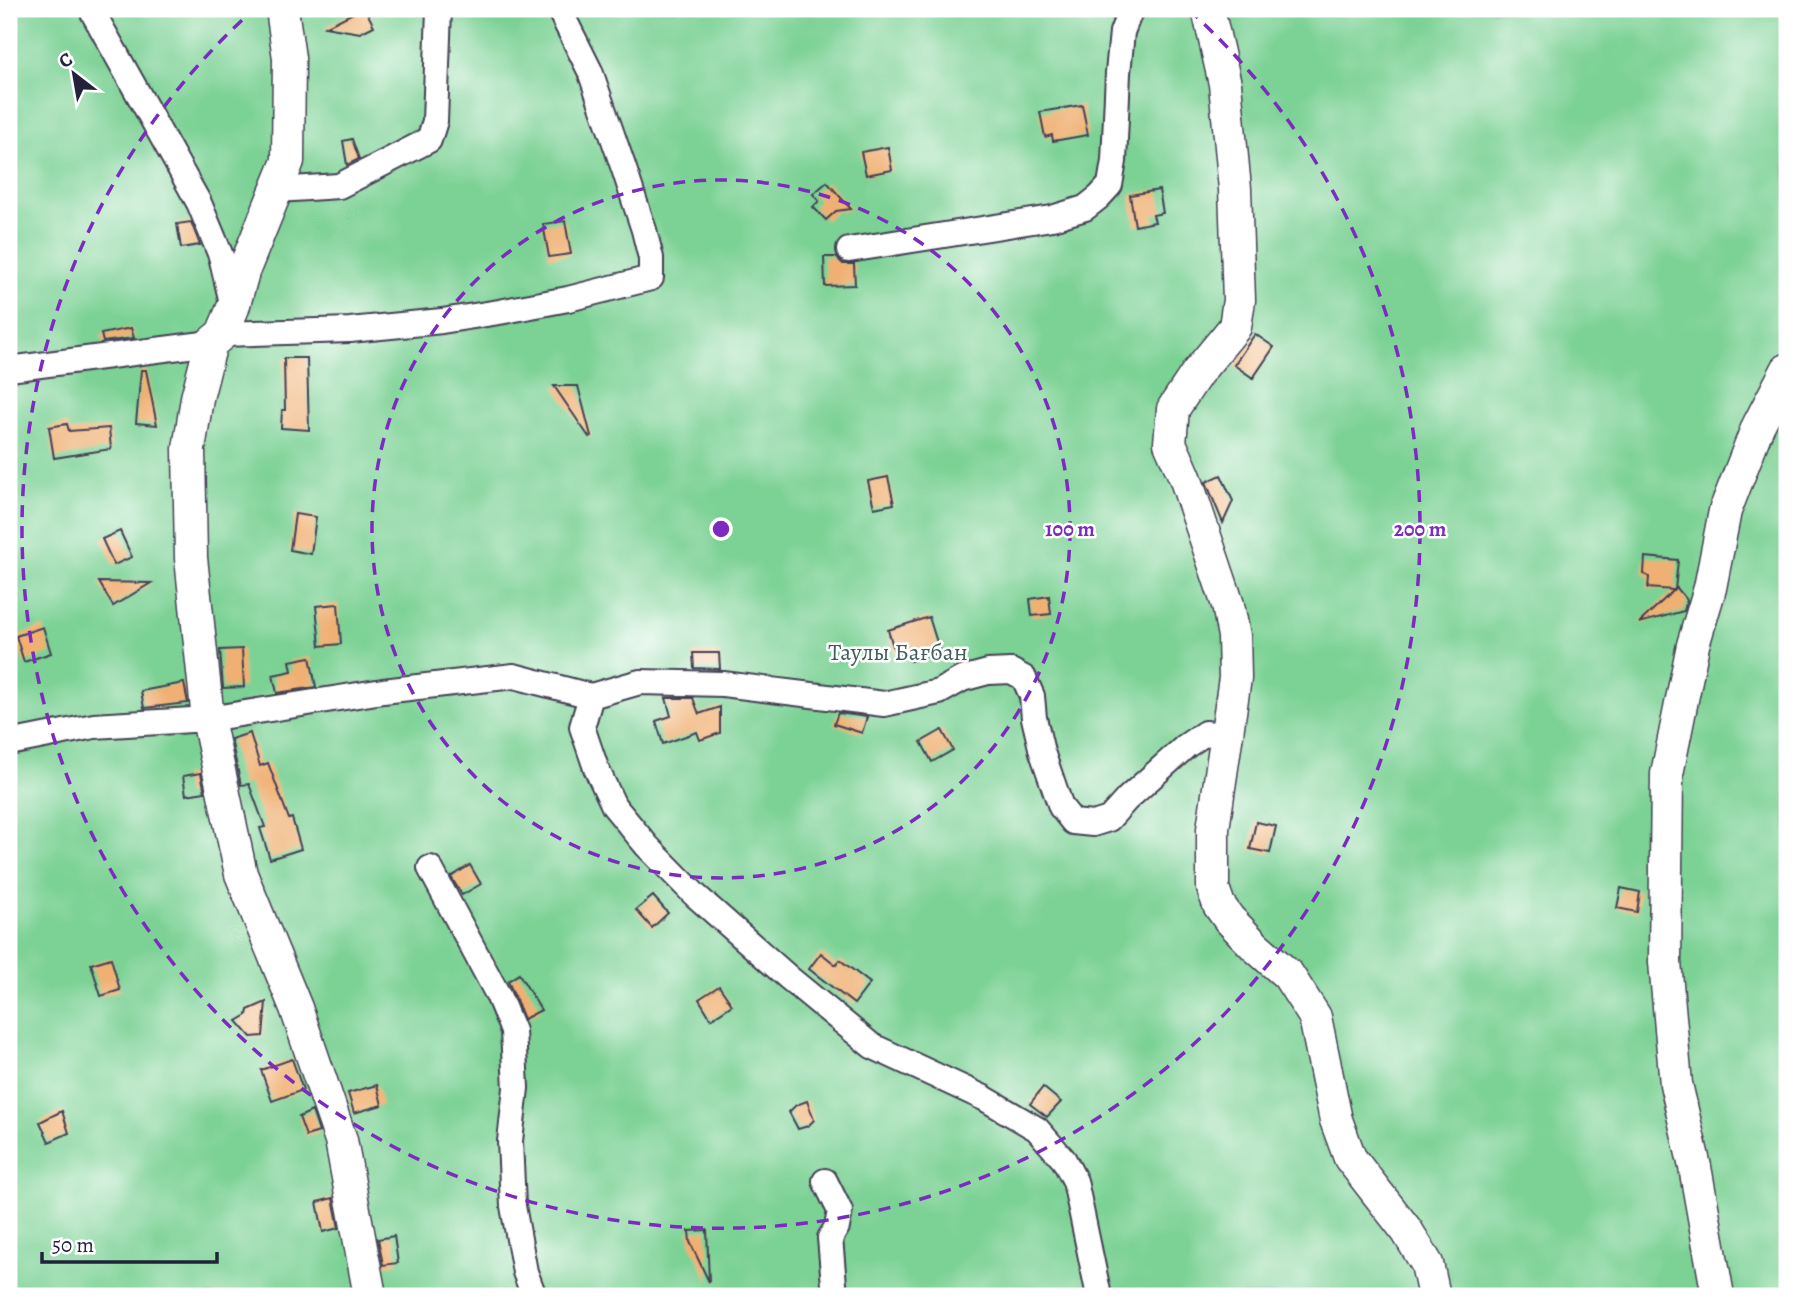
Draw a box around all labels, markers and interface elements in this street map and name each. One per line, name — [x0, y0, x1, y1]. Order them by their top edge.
north arrow — [38, 38, 108, 108]
text: С — [54, 46, 77, 74]
text: 100 m — [1045, 515, 1095, 543]
text: 200 m — [1394, 515, 1447, 543]
centre of rings — [709, 517, 733, 541]
park label: Таулы Бағбан — [828, 636, 968, 668]
scale bar — [42, 1221, 217, 1265]
text: 50 m — [52, 1231, 94, 1259]

